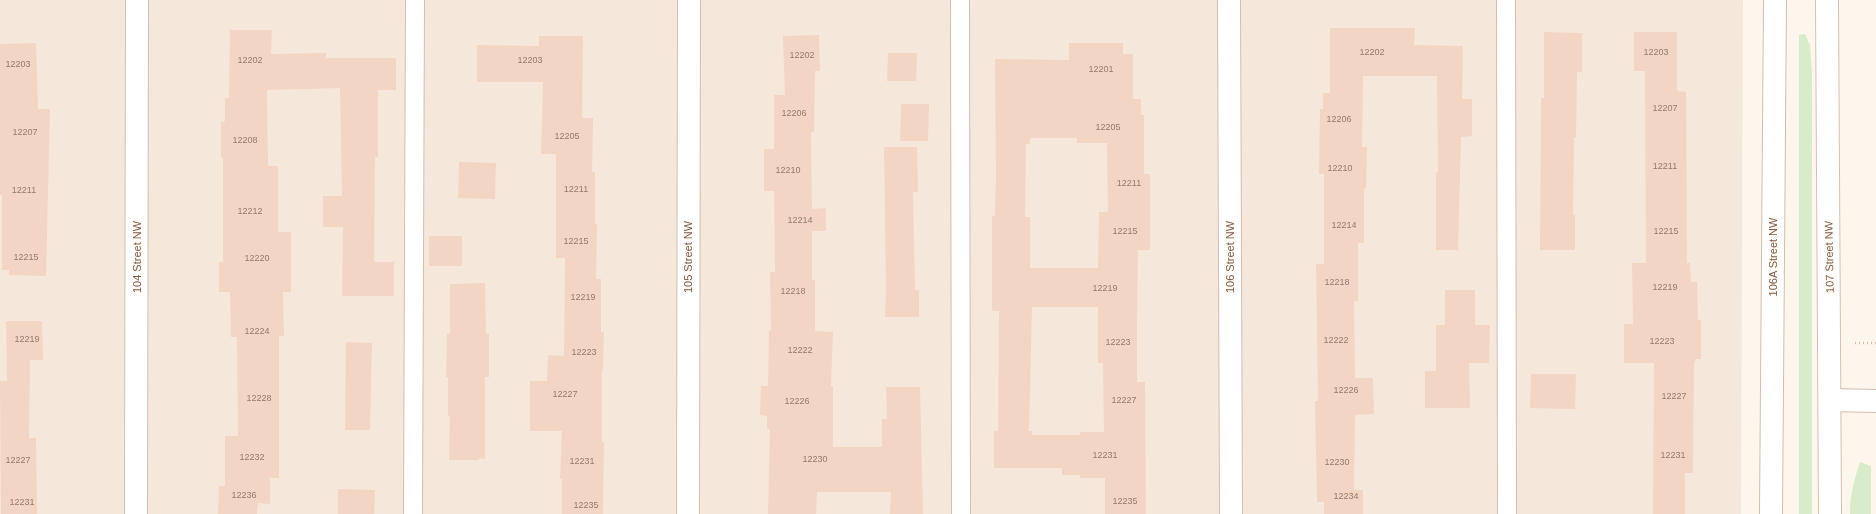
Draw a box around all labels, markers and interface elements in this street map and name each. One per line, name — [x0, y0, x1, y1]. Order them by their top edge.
house number: 12202 — [1359, 47, 1385, 57]
house number: 12203 — [1643, 47, 1669, 57]
house number: 12202 — [789, 50, 815, 60]
house number: 12202 — [237, 55, 263, 65]
house number: 12203 — [517, 55, 543, 65]
house number: 12203 — [5, 59, 31, 69]
house number: 12201 — [1088, 64, 1114, 74]
house number: 12207 — [1652, 103, 1678, 113]
house number: 12206 — [781, 108, 807, 118]
house number: 12206 — [1326, 114, 1352, 124]
house number: 12205 — [1095, 122, 1121, 132]
house number: 12207 — [12, 127, 38, 137]
house number: 12205 — [554, 131, 580, 141]
house number: 12208 — [232, 135, 258, 145]
house number: 12211 — [1653, 161, 1677, 171]
house number: 12210 — [1327, 163, 1353, 173]
house number: 12210 — [775, 165, 801, 175]
house number: 12211 — [1117, 178, 1141, 188]
house number: 12211 — [564, 184, 588, 194]
house number: 12211 — [12, 185, 36, 195]
house number: 12212 — [237, 206, 263, 216]
house number: 12214 — [787, 215, 813, 225]
street label: 106A Street NW — [1767, 217, 1779, 296]
street label: 104 Street NW — [131, 220, 143, 293]
street label: 105 Street NW — [682, 220, 694, 293]
street label: 106 Street NW — [1224, 220, 1236, 293]
house number: 12214 — [1331, 220, 1357, 230]
street label: 107 Street NW — [1822, 220, 1836, 293]
house number: 12215 — [1112, 226, 1138, 236]
house number: 12215 — [1653, 226, 1679, 236]
house number: 12215 — [563, 236, 589, 246]
house number: 12215 — [13, 252, 39, 262]
house number: 12220 — [244, 253, 270, 263]
house number: 12218 — [1324, 277, 1350, 287]
house number: 12219 — [1652, 282, 1678, 292]
house number: 12219 — [1092, 283, 1118, 293]
house number: 12218 — [780, 286, 806, 296]
house number: 12219 — [570, 292, 596, 302]
house number: 12224 — [244, 326, 270, 336]
house number: 12219 — [14, 334, 40, 344]
house number: 12222 — [1323, 335, 1349, 345]
house number: 12223 — [1649, 336, 1675, 346]
house number: 12223 — [1105, 337, 1131, 347]
house number: 12222 — [787, 345, 813, 355]
house number: 12223 — [571, 347, 597, 357]
house number: 12226 — [1333, 385, 1359, 395]
house number: 12227 — [552, 389, 578, 399]
house number: 12227 — [1661, 391, 1687, 401]
house number: 12228 — [246, 393, 272, 403]
house number: 12227 — [1111, 395, 1137, 405]
house number: 12226 — [784, 396, 810, 406]
house number: 12231 — [1092, 450, 1118, 460]
house number: 12231 — [1660, 450, 1686, 460]
house number: 12232 — [239, 452, 265, 462]
house number: 12230 — [802, 454, 828, 464]
house number: 12227 — [5, 455, 31, 465]
house number: 12231 — [569, 456, 595, 466]
house number: 12230 — [1324, 457, 1350, 467]
house number: 12236 — [231, 490, 257, 500]
house number: 12234 — [1333, 491, 1359, 501]
house number: 12235 — [1112, 496, 1138, 506]
house number: 12231 — [9, 497, 35, 507]
house number: 12235 — [573, 500, 599, 510]

